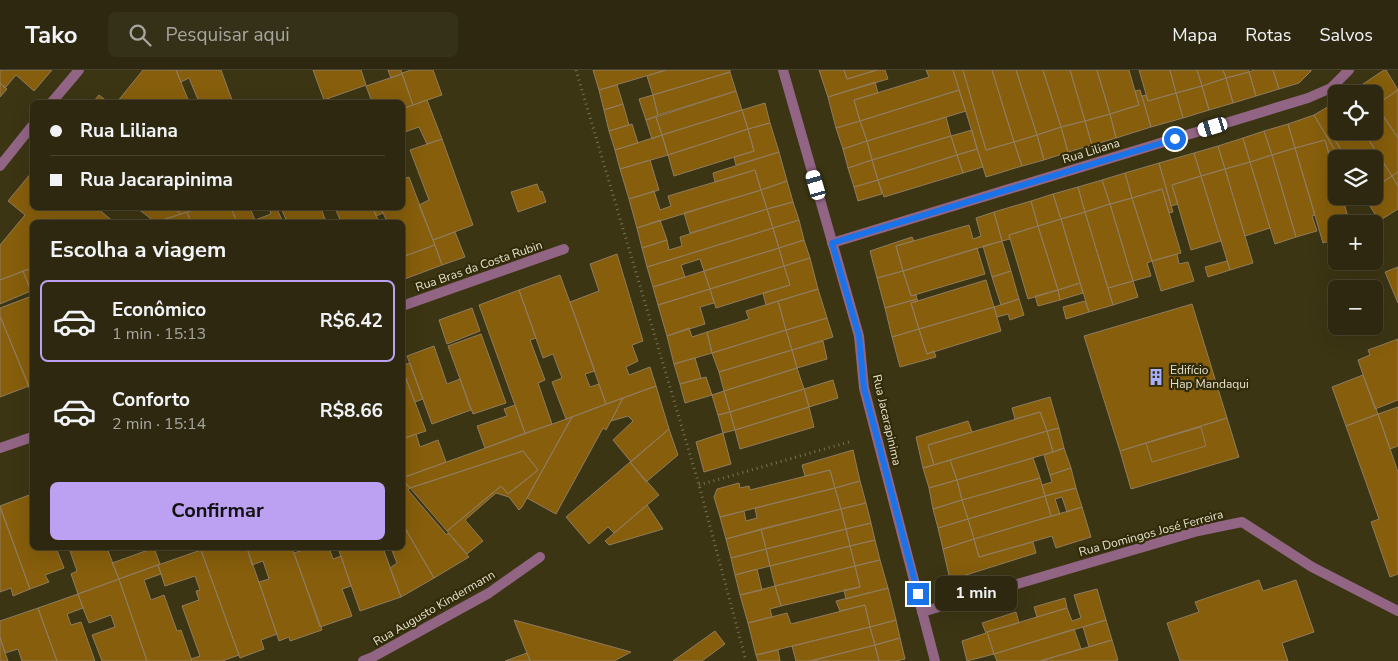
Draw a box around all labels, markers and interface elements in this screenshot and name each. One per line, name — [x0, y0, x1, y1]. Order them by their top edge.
search box — [108, 12, 458, 57]
text: Tako — [25, 19, 78, 51]
icon: search — [126, 21, 154, 49]
text: Pesquisar aqui — [166, 22, 290, 48]
text: Mapa — [1172, 23, 1217, 47]
text: Rotas — [1245, 23, 1291, 47]
text: Salvos — [1319, 23, 1373, 47]
map controls — [1328, 85, 1383, 335]
button: locate — [1328, 85, 1383, 140]
car — [1196, 115, 1229, 139]
text: Rua Liliana — [80, 118, 178, 144]
route start — [1164, 128, 1186, 150]
street label: Rua Liliana — [1060, 135, 1122, 167]
button: layers — [1328, 150, 1383, 205]
text: Rua Jacarapinima — [80, 167, 233, 193]
car — [804, 169, 827, 201]
button: + — [1328, 215, 1383, 270]
text: Escolha a viagem — [50, 235, 226, 265]
street label: Rua Bras da Costa Rubin — [413, 237, 545, 295]
button: − — [1328, 280, 1383, 335]
text: Econômico — [112, 297, 206, 323]
icon: car — [52, 299, 97, 344]
text: R$6.42 — [320, 308, 383, 334]
text: 1 min · 15:13 — [112, 323, 206, 345]
place label: Edifício Hap Mandaqui — [1170, 362, 1249, 392]
building icon: Edifício Hap Mandaqui — [1146, 367, 1166, 387]
street label: Rua Jacarapinima — [869, 373, 905, 467]
text: Conforto — [112, 387, 190, 413]
icon: car — [52, 389, 97, 434]
text: R$8.66 — [320, 398, 383, 424]
text: 2 min · 15:14 — [112, 413, 206, 435]
button: Confirmar — [50, 482, 385, 540]
street label: Rua Domingos José Ferreira — [1077, 506, 1225, 560]
street label: Rua Augusto Kindermann — [370, 567, 498, 649]
callout: 1 min — [936, 576, 1018, 612]
text: 1 min — [955, 582, 997, 604]
route end — [907, 583, 929, 605]

